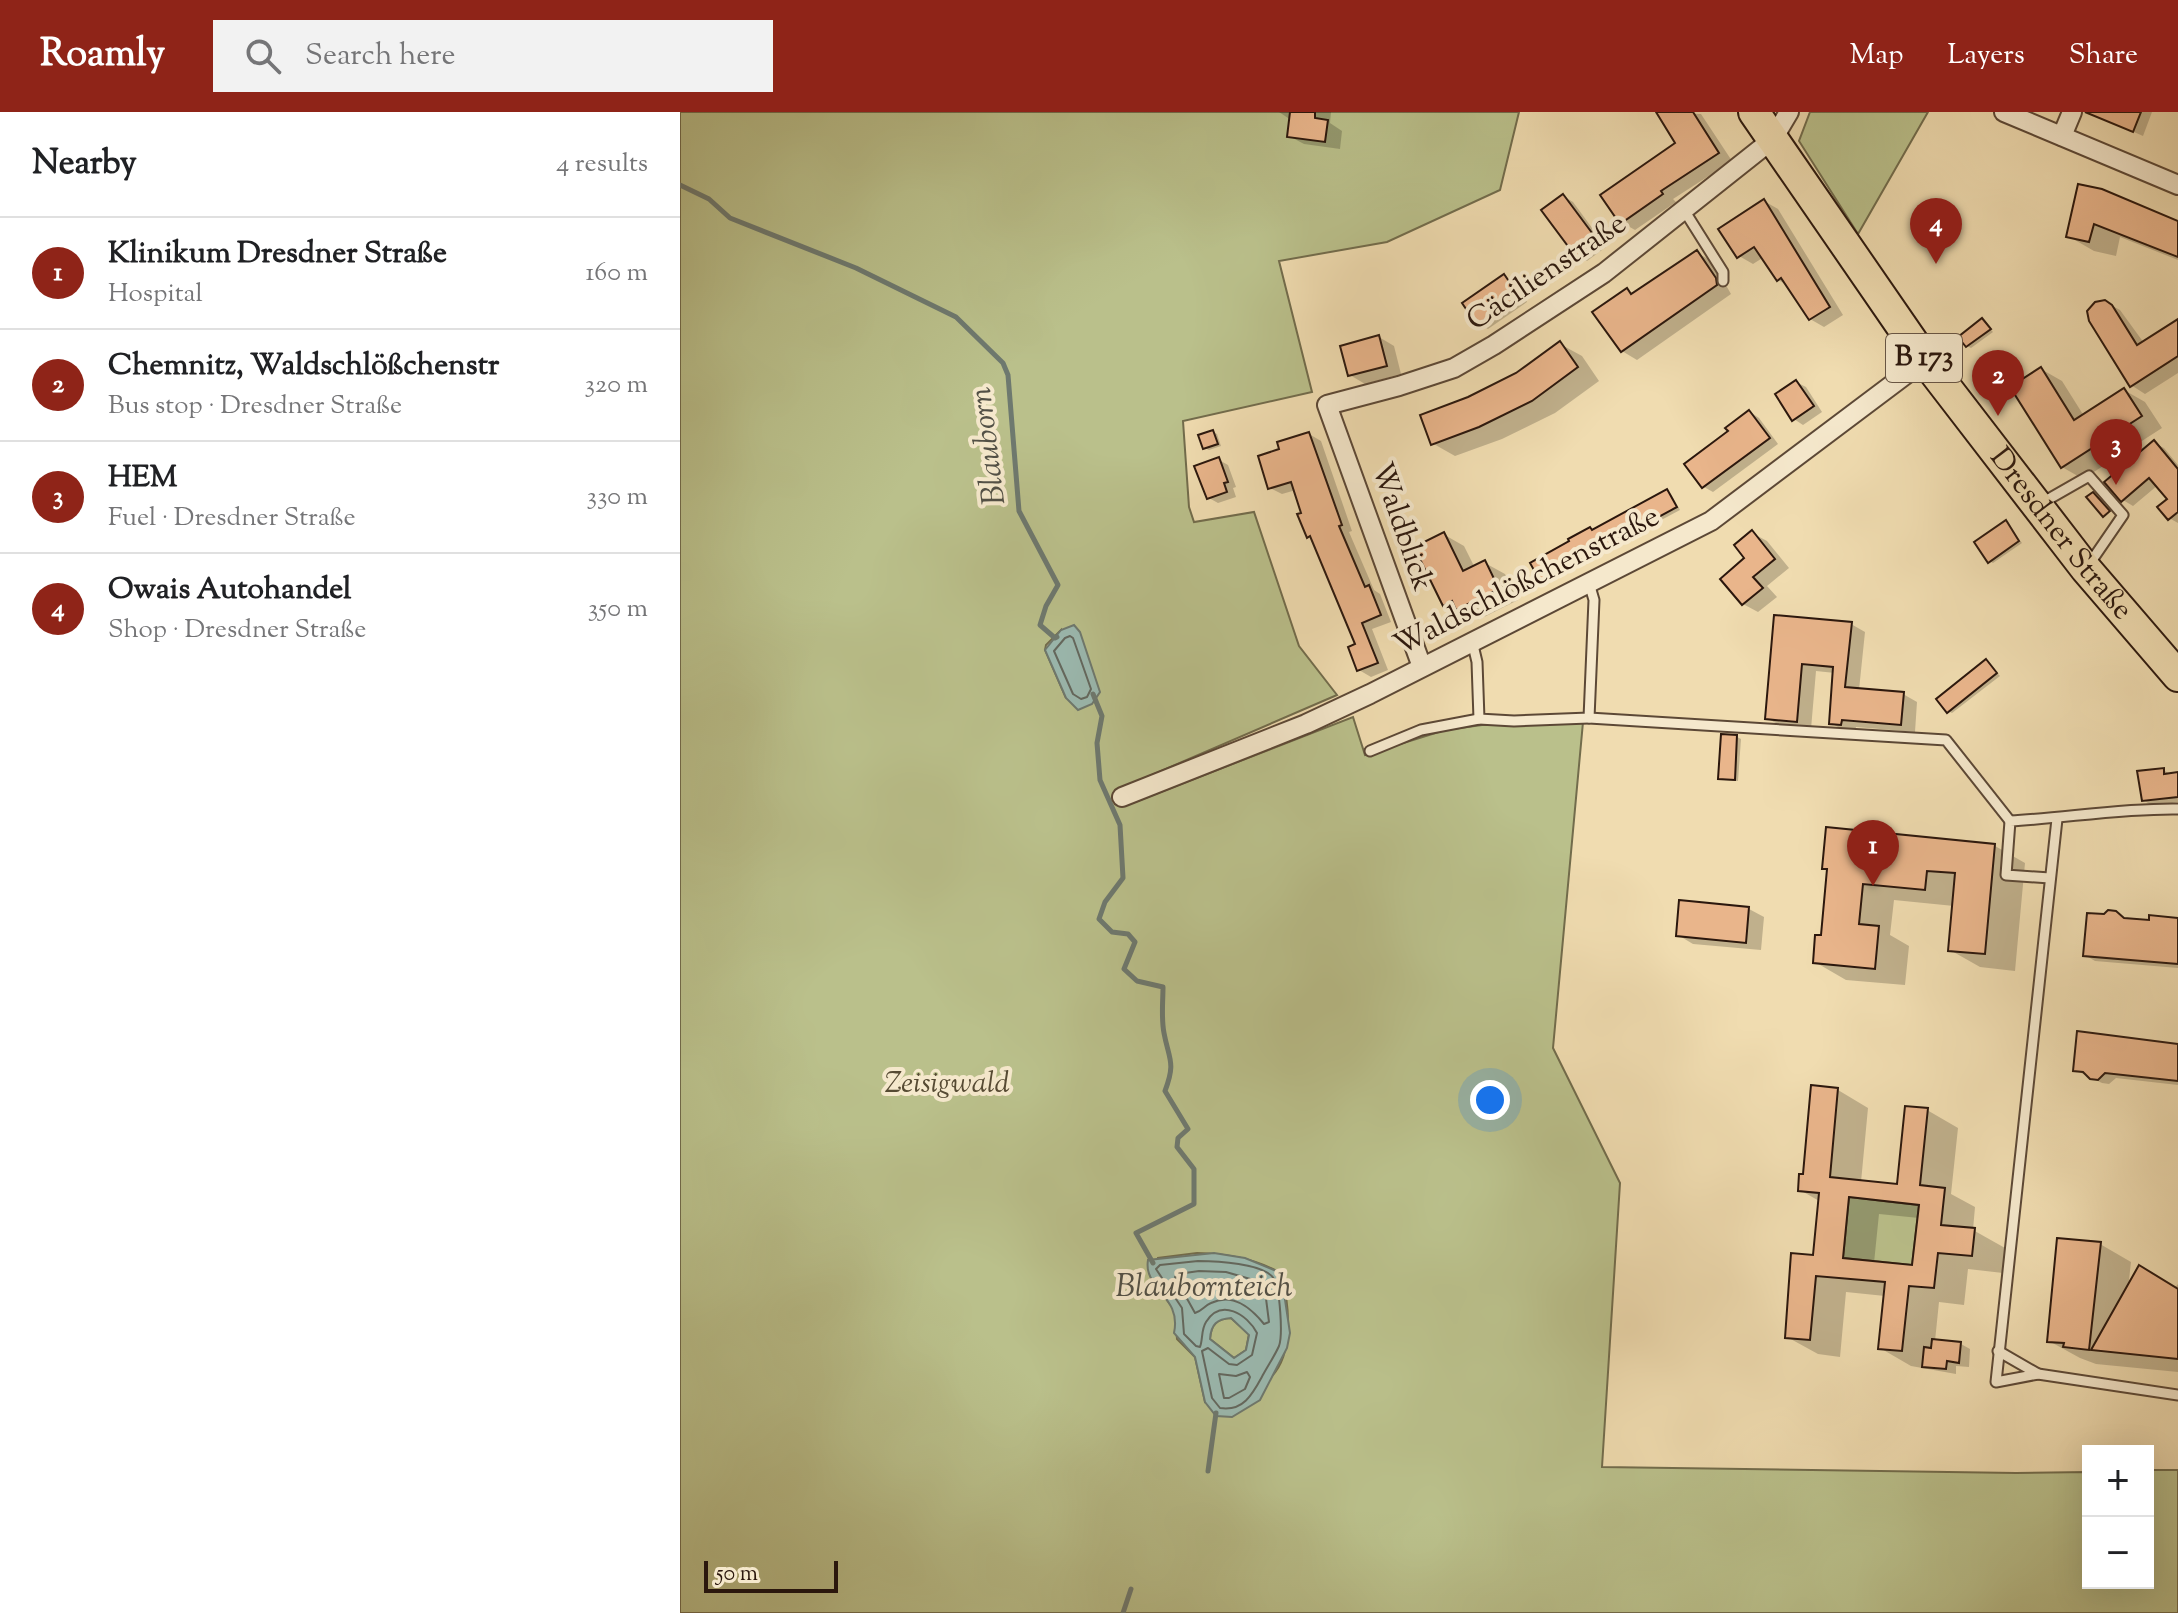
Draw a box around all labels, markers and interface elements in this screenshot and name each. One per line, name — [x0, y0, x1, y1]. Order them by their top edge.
search box — [213, 20, 773, 92]
text: Roamly — [40, 29, 165, 83]
icon: search — [241, 34, 285, 78]
text: Search here — [305, 35, 456, 78]
text: Map — [1850, 36, 1903, 76]
text: Layers — [1947, 36, 2025, 76]
text: Share — [2069, 36, 2138, 76]
text: Nearby — [32, 140, 137, 189]
text: 4 results — [556, 146, 648, 183]
pin: 4 — [1910, 198, 1962, 264]
street label: Cäcilienstraße — [1458, 204, 1636, 342]
text: Klinikum Dresdner Straße — [108, 233, 447, 276]
text: 1 — [54, 255, 62, 292]
text: 160 m — [585, 255, 648, 292]
text: Hospital — [108, 276, 203, 313]
road number: B 173 — [1886, 334, 1962, 382]
text: Chemnitz, Waldschlößchenstr — [108, 345, 499, 388]
pin: 2 — [1972, 350, 2024, 416]
text: 2 — [52, 367, 64, 404]
text: 320 m — [585, 367, 648, 404]
water label: Blauborn — [959, 384, 1019, 508]
text: Bus stop · Dresdner Straße — [108, 388, 402, 425]
pin: 3 — [2090, 419, 2142, 485]
street label: Dresdner Straße — [1979, 439, 2143, 630]
text: HEM — [108, 457, 177, 500]
street label: Waldblick — [1359, 457, 1443, 597]
text: 3 — [53, 479, 63, 516]
text: 330 m — [586, 479, 648, 516]
street label: Waldschlößchenstraße — [1387, 496, 1667, 668]
text: Fuel · Dresdner Straße — [108, 500, 356, 537]
text: Owais Autohandel — [108, 569, 351, 612]
text: 4 — [51, 591, 65, 628]
text: 350 m — [588, 591, 648, 628]
text: Shop · Dresdner Straße — [108, 612, 366, 649]
pin: 1 — [1847, 820, 1899, 886]
park label: Zeisigwald — [884, 1063, 1010, 1106]
your location — [1470, 1080, 1510, 1120]
water label: Blaubornteich — [1116, 1265, 1293, 1311]
map controls — [2082, 1445, 2154, 1589]
button: + — [2082, 1445, 2154, 1517]
button: − — [2082, 1517, 2154, 1589]
scale bar — [704, 1557, 838, 1593]
text: 50 m — [716, 1559, 758, 1591]

